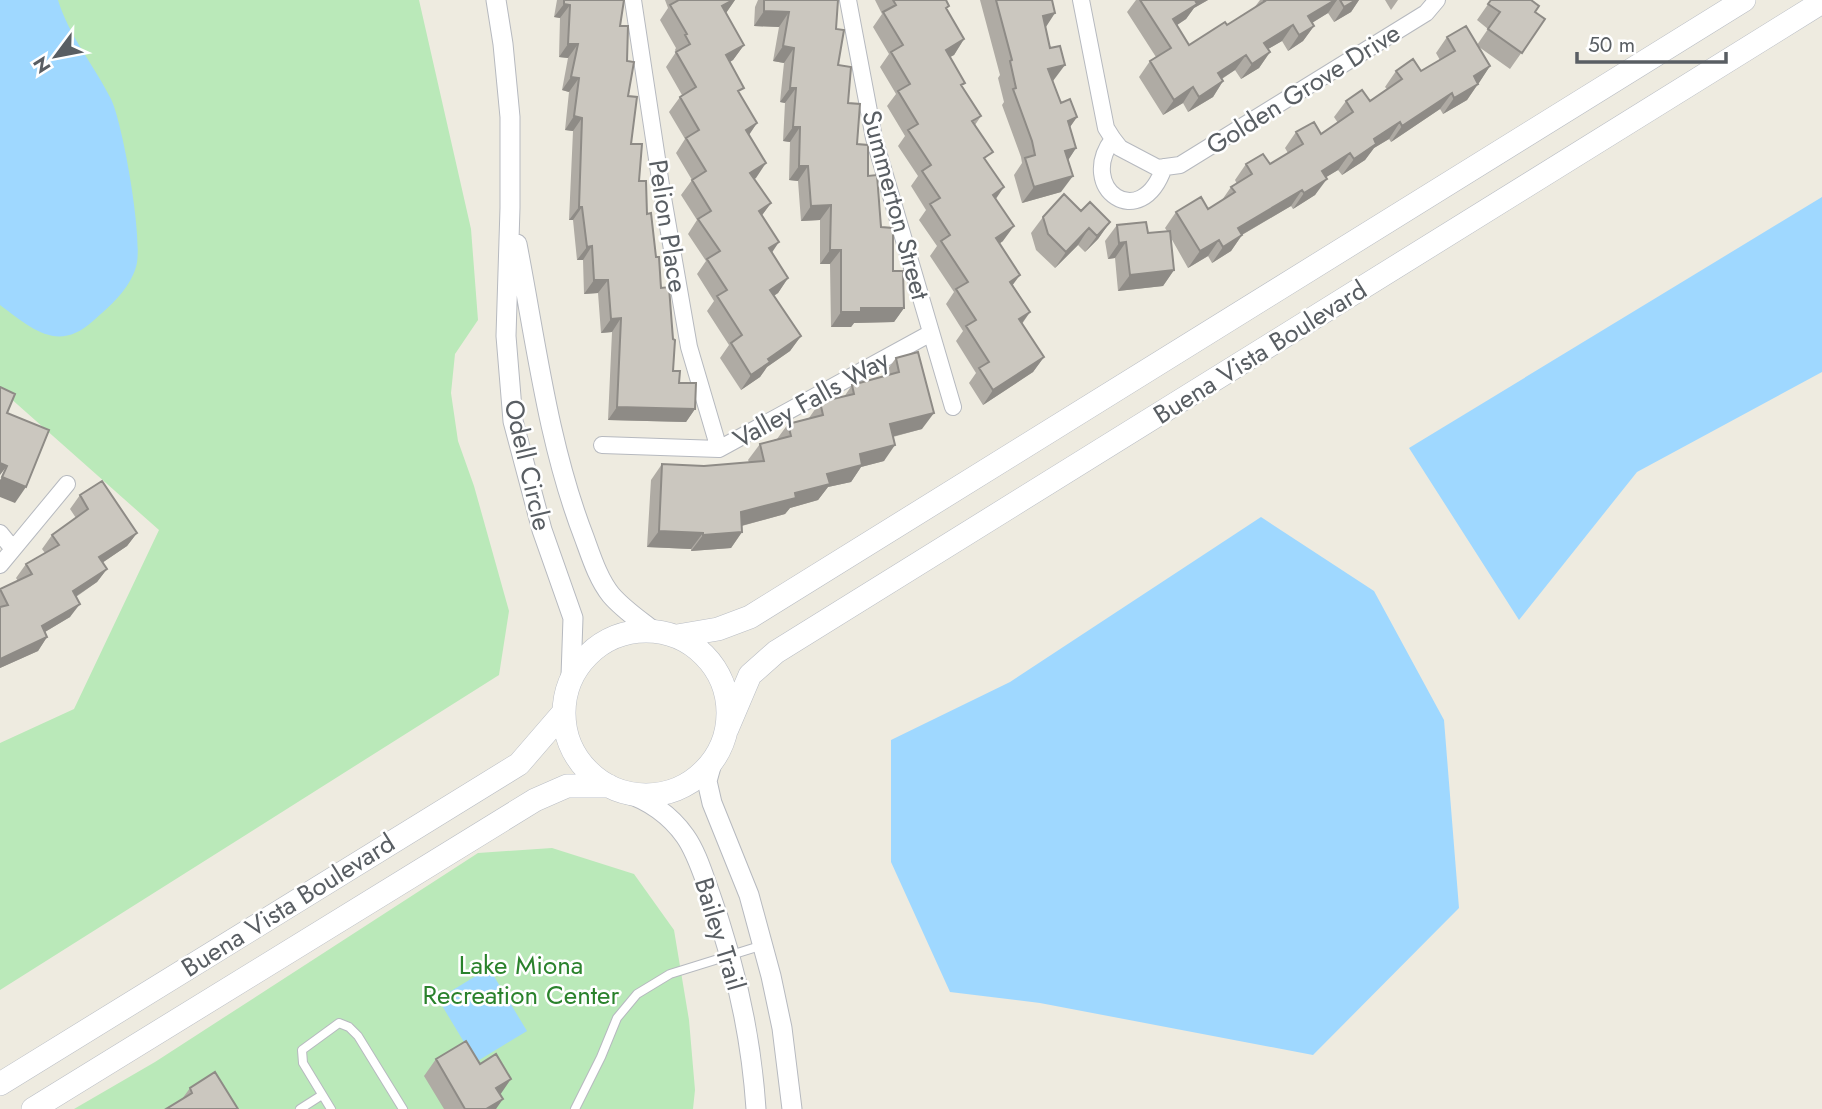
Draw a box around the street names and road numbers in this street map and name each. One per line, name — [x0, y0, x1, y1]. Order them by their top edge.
street label: Golden Grove Drive — [1199, 14, 1407, 164]
street label: Summerton Street — [852, 106, 940, 305]
street label: Pelion Place — [639, 157, 697, 295]
street label: Buena Vista Boulevard — [1146, 271, 1374, 433]
street label: Valley Falls Way — [726, 340, 896, 458]
street label: Odell Circle — [494, 396, 562, 534]
street label: Buena Vista Boulevard — [174, 824, 402, 986]
street label: Bailey Trail — [685, 873, 755, 995]

